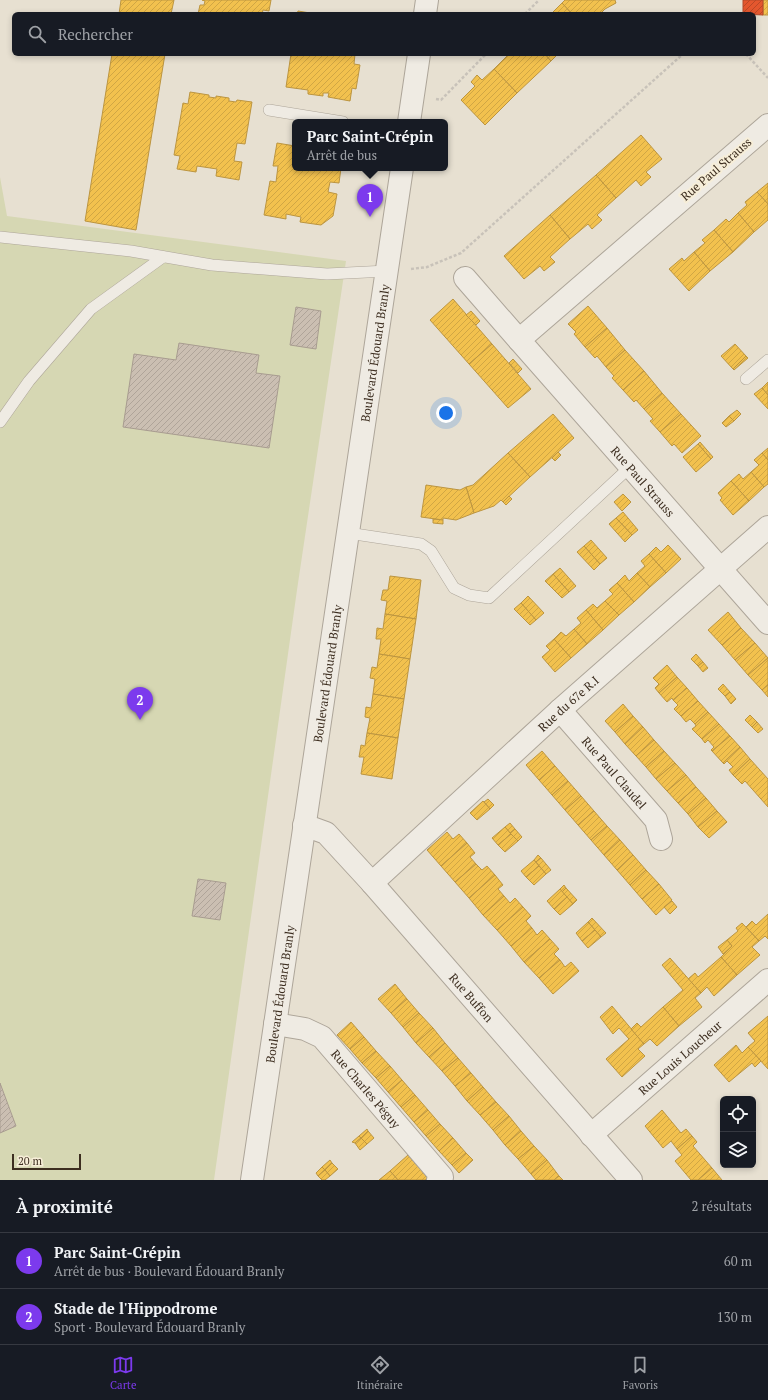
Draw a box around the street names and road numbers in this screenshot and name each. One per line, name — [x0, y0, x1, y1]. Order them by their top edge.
street label: Rue Paul Strauss — [678, 134, 754, 204]
street label: Boulevard Édouard Branly — [357, 282, 392, 423]
street label: Rue Paul Strauss — [608, 443, 678, 520]
street label: Boulevard Édouard Branly — [309, 603, 345, 743]
street label: Rue du 67e R.I — [535, 672, 602, 734]
street label: Rue Paul Claudel — [579, 733, 650, 812]
street label: Boulevard Édouard Branly — [262, 923, 297, 1064]
street label: Rue Buffon — [446, 970, 497, 1025]
street label: Rue Louis Loucheur — [635, 1017, 725, 1098]
street label: Rue Charles Péguy — [328, 1046, 405, 1132]

